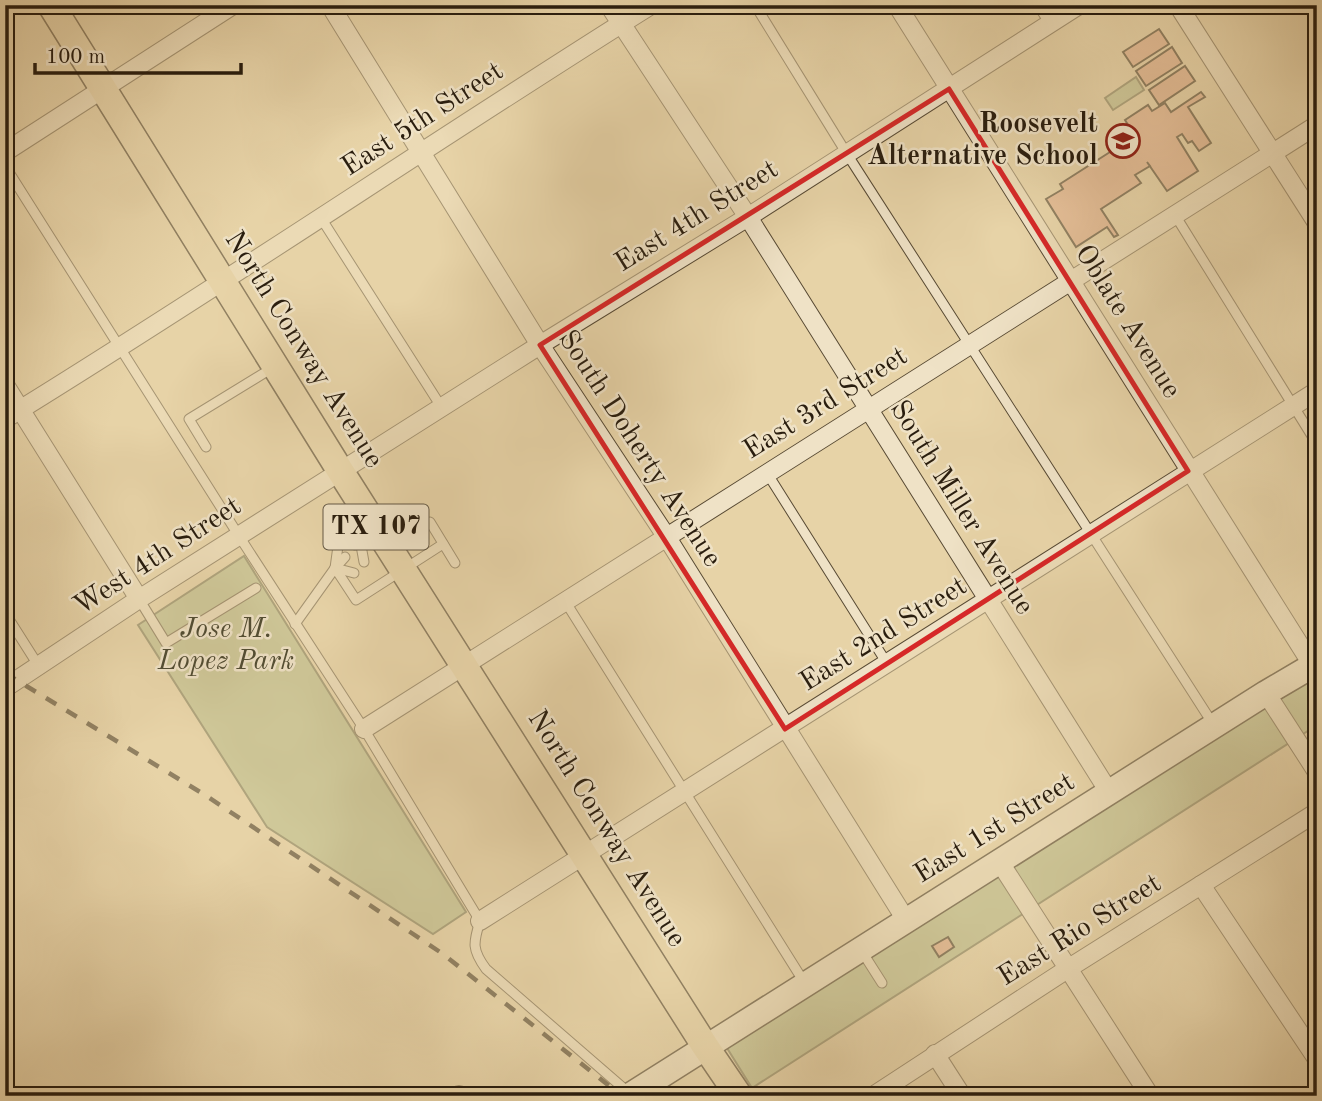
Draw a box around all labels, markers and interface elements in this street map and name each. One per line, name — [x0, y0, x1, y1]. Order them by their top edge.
scale bar — [35, 32, 242, 76]
text: 100 m — [46, 47, 105, 68]
street label: East 5th Street — [337, 58, 509, 182]
place label: Roosevelt Alternative School — [867, 111, 1098, 171]
school or university icon: Roosevelt Alternative School — [1104, 122, 1142, 160]
street label: East 4th Street — [611, 156, 783, 278]
street label: North Conway Avenue — [219, 227, 387, 473]
street label: Oblate Avenue — [1069, 240, 1185, 404]
street label: South Doherty Avenue — [552, 326, 726, 572]
street label: East 3rd Street — [739, 342, 913, 466]
street label: South Miller Avenue — [884, 396, 1038, 620]
street label: West 4th Street — [69, 493, 247, 621]
road number: TX 107 — [324, 505, 428, 550]
street label: East 2nd Street — [796, 573, 972, 697]
park label: Jose M. Lopez Park — [157, 616, 294, 676]
street label: North Conway Avenue — [522, 706, 690, 952]
street label: East 1st Street — [910, 769, 1080, 889]
street label: East Rio Street — [994, 870, 1166, 992]

